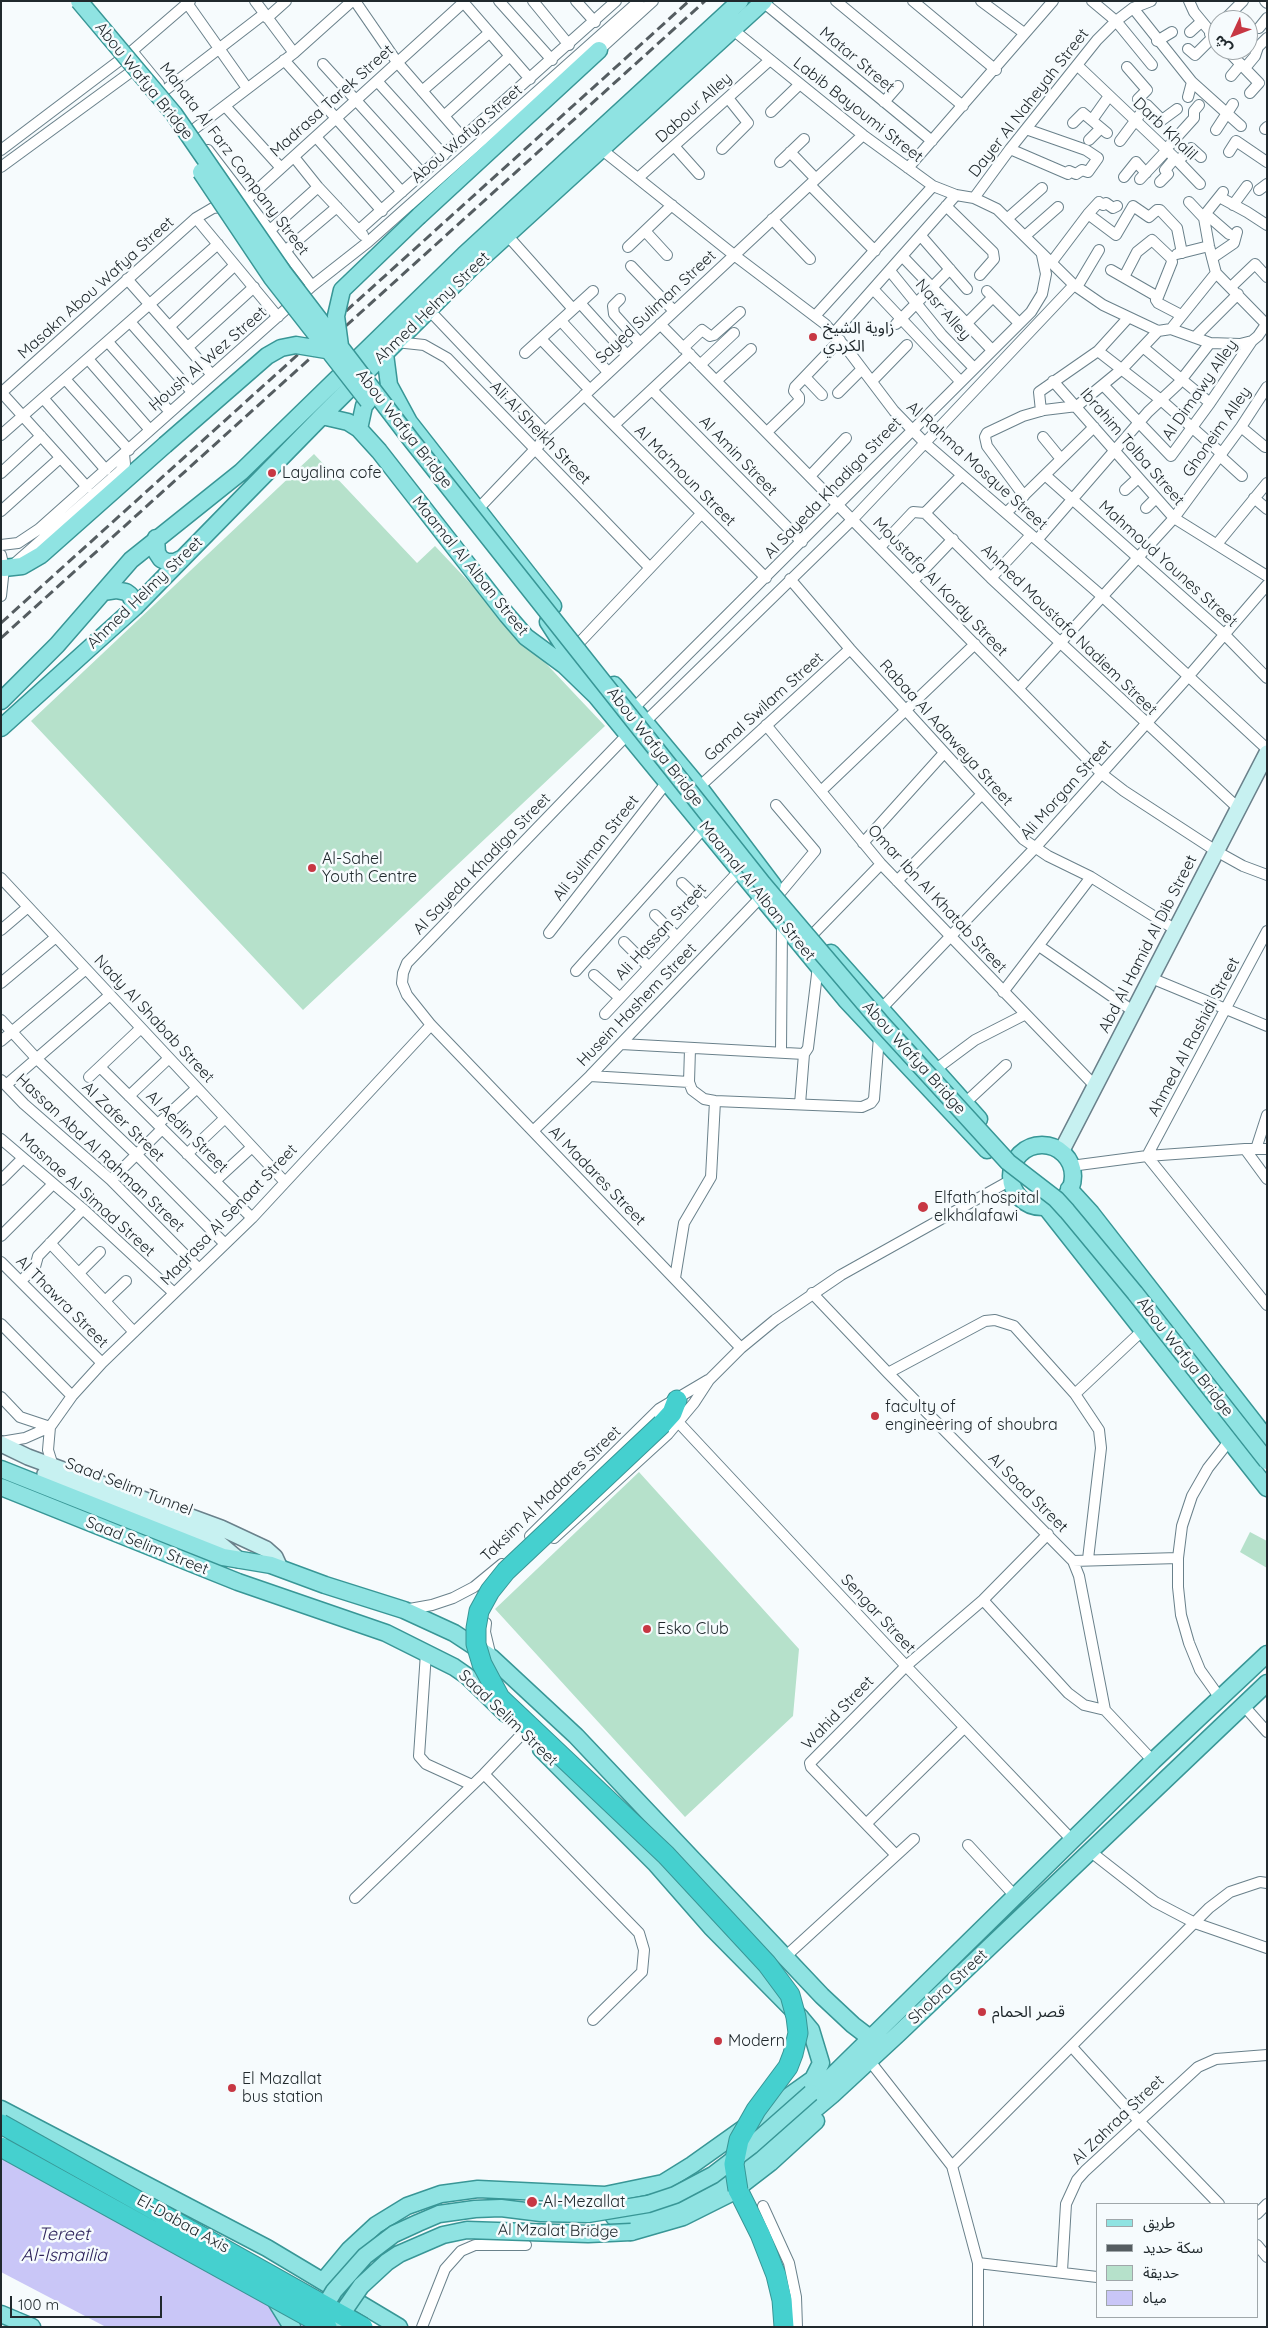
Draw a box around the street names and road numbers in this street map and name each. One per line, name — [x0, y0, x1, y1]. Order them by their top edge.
street label: Abou Wafya Bridge — [91, 18, 197, 144]
street label: Matar Street — [815, 23, 899, 97]
street label: Dayer Al Naheyah Street — [965, 25, 1093, 181]
street label: Madrasa Tarek Street — [266, 41, 398, 161]
street label: Labib Bayoumi Street — [789, 53, 927, 167]
street label: Mahata Al Farz Company Street — [155, 59, 313, 259]
street label: Dabour Alley — [652, 69, 736, 147]
street label: Abou Wafya Street — [408, 81, 526, 187]
street label: Darb Khalil — [1129, 94, 1201, 164]
street label: Masakn Abou Wafya Street — [14, 213, 178, 363]
street label: Sayed Suliman Street — [592, 246, 720, 368]
street label: Ahmed Helmy Street — [370, 248, 494, 368]
street label: Nasr Alley — [911, 275, 975, 345]
street label: Housh Al Wez Street — [145, 303, 271, 415]
street label: Al Dimawy Alley — [1158, 336, 1242, 444]
street label: Abou Wafya Bridge — [352, 366, 456, 492]
street label: Ali Al Sheikh Street — [486, 377, 594, 489]
street label: Ghoneim Alley — [1179, 383, 1255, 481]
street label: Ibrahim Tolba Street — [1076, 384, 1188, 510]
street label: Al Rahma Mosque Street — [903, 398, 1051, 534]
street label: Al Amin Street — [695, 412, 781, 500]
street label: Al Sayeda Khadiga Street — [760, 413, 906, 563]
street label: Al Ma'moun Street — [630, 421, 740, 531]
street label: Maamal Al Alban Street — [408, 492, 532, 640]
street label: Mahmoud Younes Street — [1095, 497, 1241, 631]
street label: Moustafa Al Kordy Street — [869, 514, 1011, 660]
street label: Ahmed Helmy Street — [83, 533, 207, 653]
street label: Ahmed Moustafa Nadiem Street — [977, 541, 1161, 719]
street label: Gamal Swilam Street — [700, 648, 828, 766]
street label: Rabaa Al Adaweya Street — [875, 656, 1017, 810]
street label: Abou Wafya Bridge — [603, 684, 707, 810]
street label: Ali Morgan Street — [1016, 736, 1116, 844]
street label: Al Sayeda Khadiga Street — [409, 789, 555, 939]
street label: Ali Suliman Street — [549, 791, 643, 905]
street label: Maamal Al Alban Street — [695, 817, 819, 965]
street label: Omar Ibn Al Khatab Street — [863, 821, 1011, 977]
street label: Abd Al Hamid Al Dib Street — [1095, 852, 1201, 1036]
street label: Ali Hassan Street — [611, 880, 711, 984]
street label: Husein Hashem Street — [573, 939, 701, 1071]
street label: Nady Al Shabab Street — [90, 951, 218, 1087]
street label: Ahmed Al Rashidi Street — [1144, 954, 1244, 1120]
street label: Abou Wafya Bridge — [858, 998, 970, 1118]
street label: Hassan Abd Al Rahman Street — [12, 1070, 188, 1236]
street label: Al Zafer Street — [78, 1078, 168, 1166]
street label: Al Aedin Street — [142, 1087, 232, 1177]
street label: Al Madares Street — [545, 1122, 649, 1230]
street label: Masnae Al Simad Street — [15, 1129, 159, 1261]
street label: Madrasa Al Senaat Street — [157, 1140, 301, 1290]
street label: Al Thawra Street — [12, 1252, 112, 1352]
street label: Abou Wafya Bridge — [1133, 1294, 1237, 1420]
street label: Taksim Al Madares Street — [477, 1422, 625, 1566]
street label: Al Saad Street — [984, 1449, 1072, 1537]
street label: Saad Selim Tunnel — [63, 1454, 195, 1520]
street label: Saad Selim Street — [83, 1513, 211, 1579]
street label: Sengar Street — [836, 1570, 920, 1658]
street label: Saad Selim Street — [454, 1666, 562, 1770]
street label: Wahid Street — [798, 1672, 878, 1754]
street label: Shobra Street — [904, 1945, 992, 2029]
street label: Al Zahraa Street — [1068, 2071, 1168, 2169]
street label: El-Dabaa Axis — [133, 2191, 233, 2257]
street label: Al Mzalat Bridge — [498, 2220, 618, 2242]

